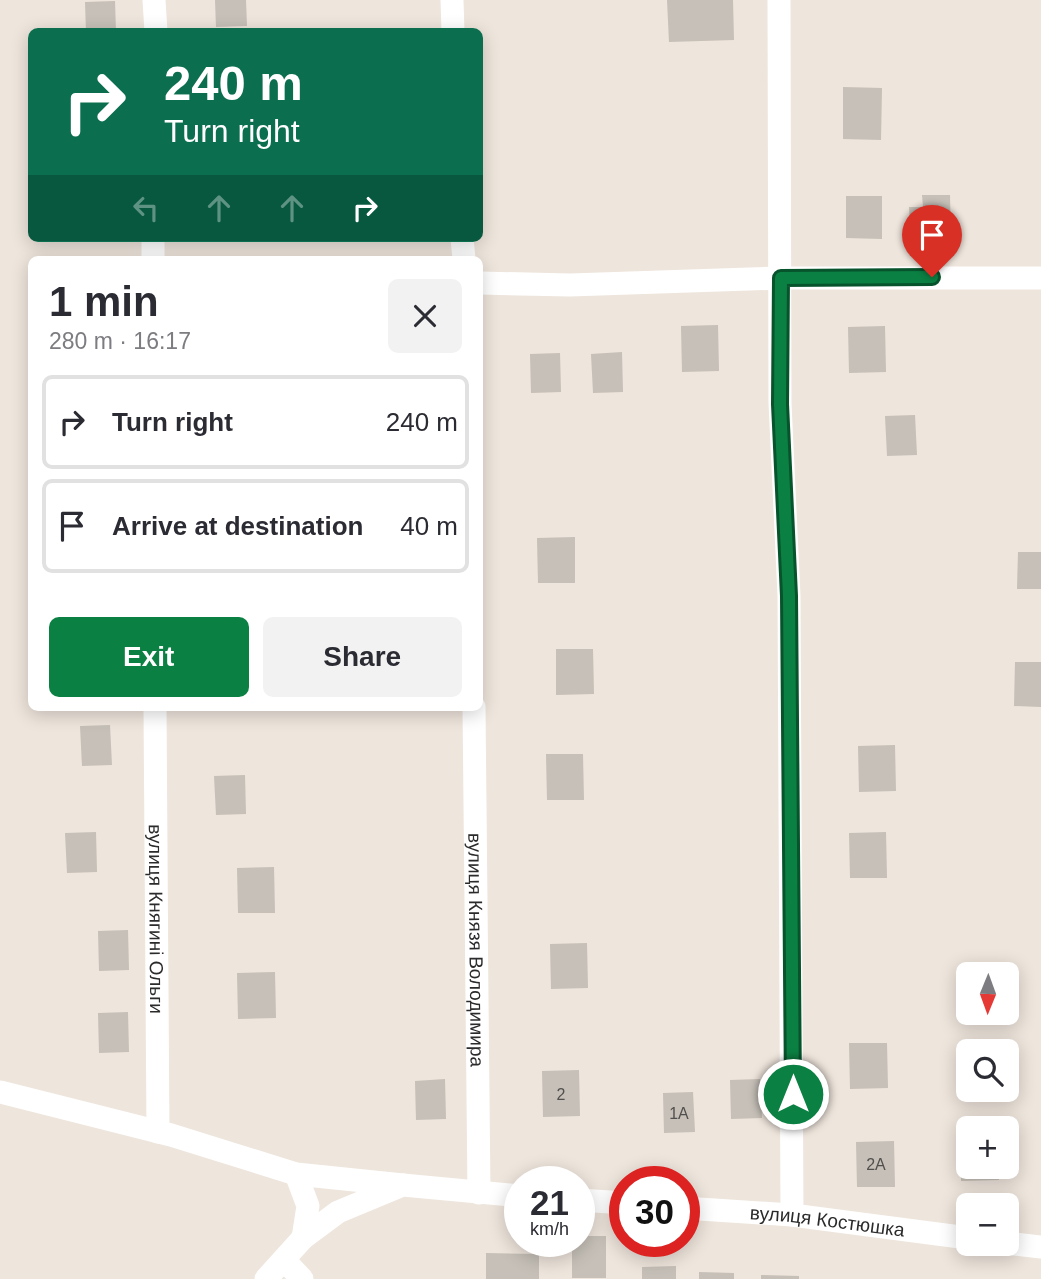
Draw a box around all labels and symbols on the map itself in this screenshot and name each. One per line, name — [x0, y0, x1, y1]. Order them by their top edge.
pin — [902, 205, 962, 277]
street label: вулиця Княгині Ольги — [145, 824, 167, 1014]
street label: вулиця Князя Володимира — [464, 833, 488, 1068]
north arrow — [956, 962, 1018, 1026]
position arrow — [756, 1057, 830, 1131]
house number: 2 — [557, 1086, 566, 1103]
house number: 1А — [669, 1105, 689, 1122]
house number: 2А — [866, 1156, 886, 1173]
speed limit sign: 30 — [609, 1166, 700, 1257]
street label: вулиця Костюшка — [749, 1202, 906, 1241]

